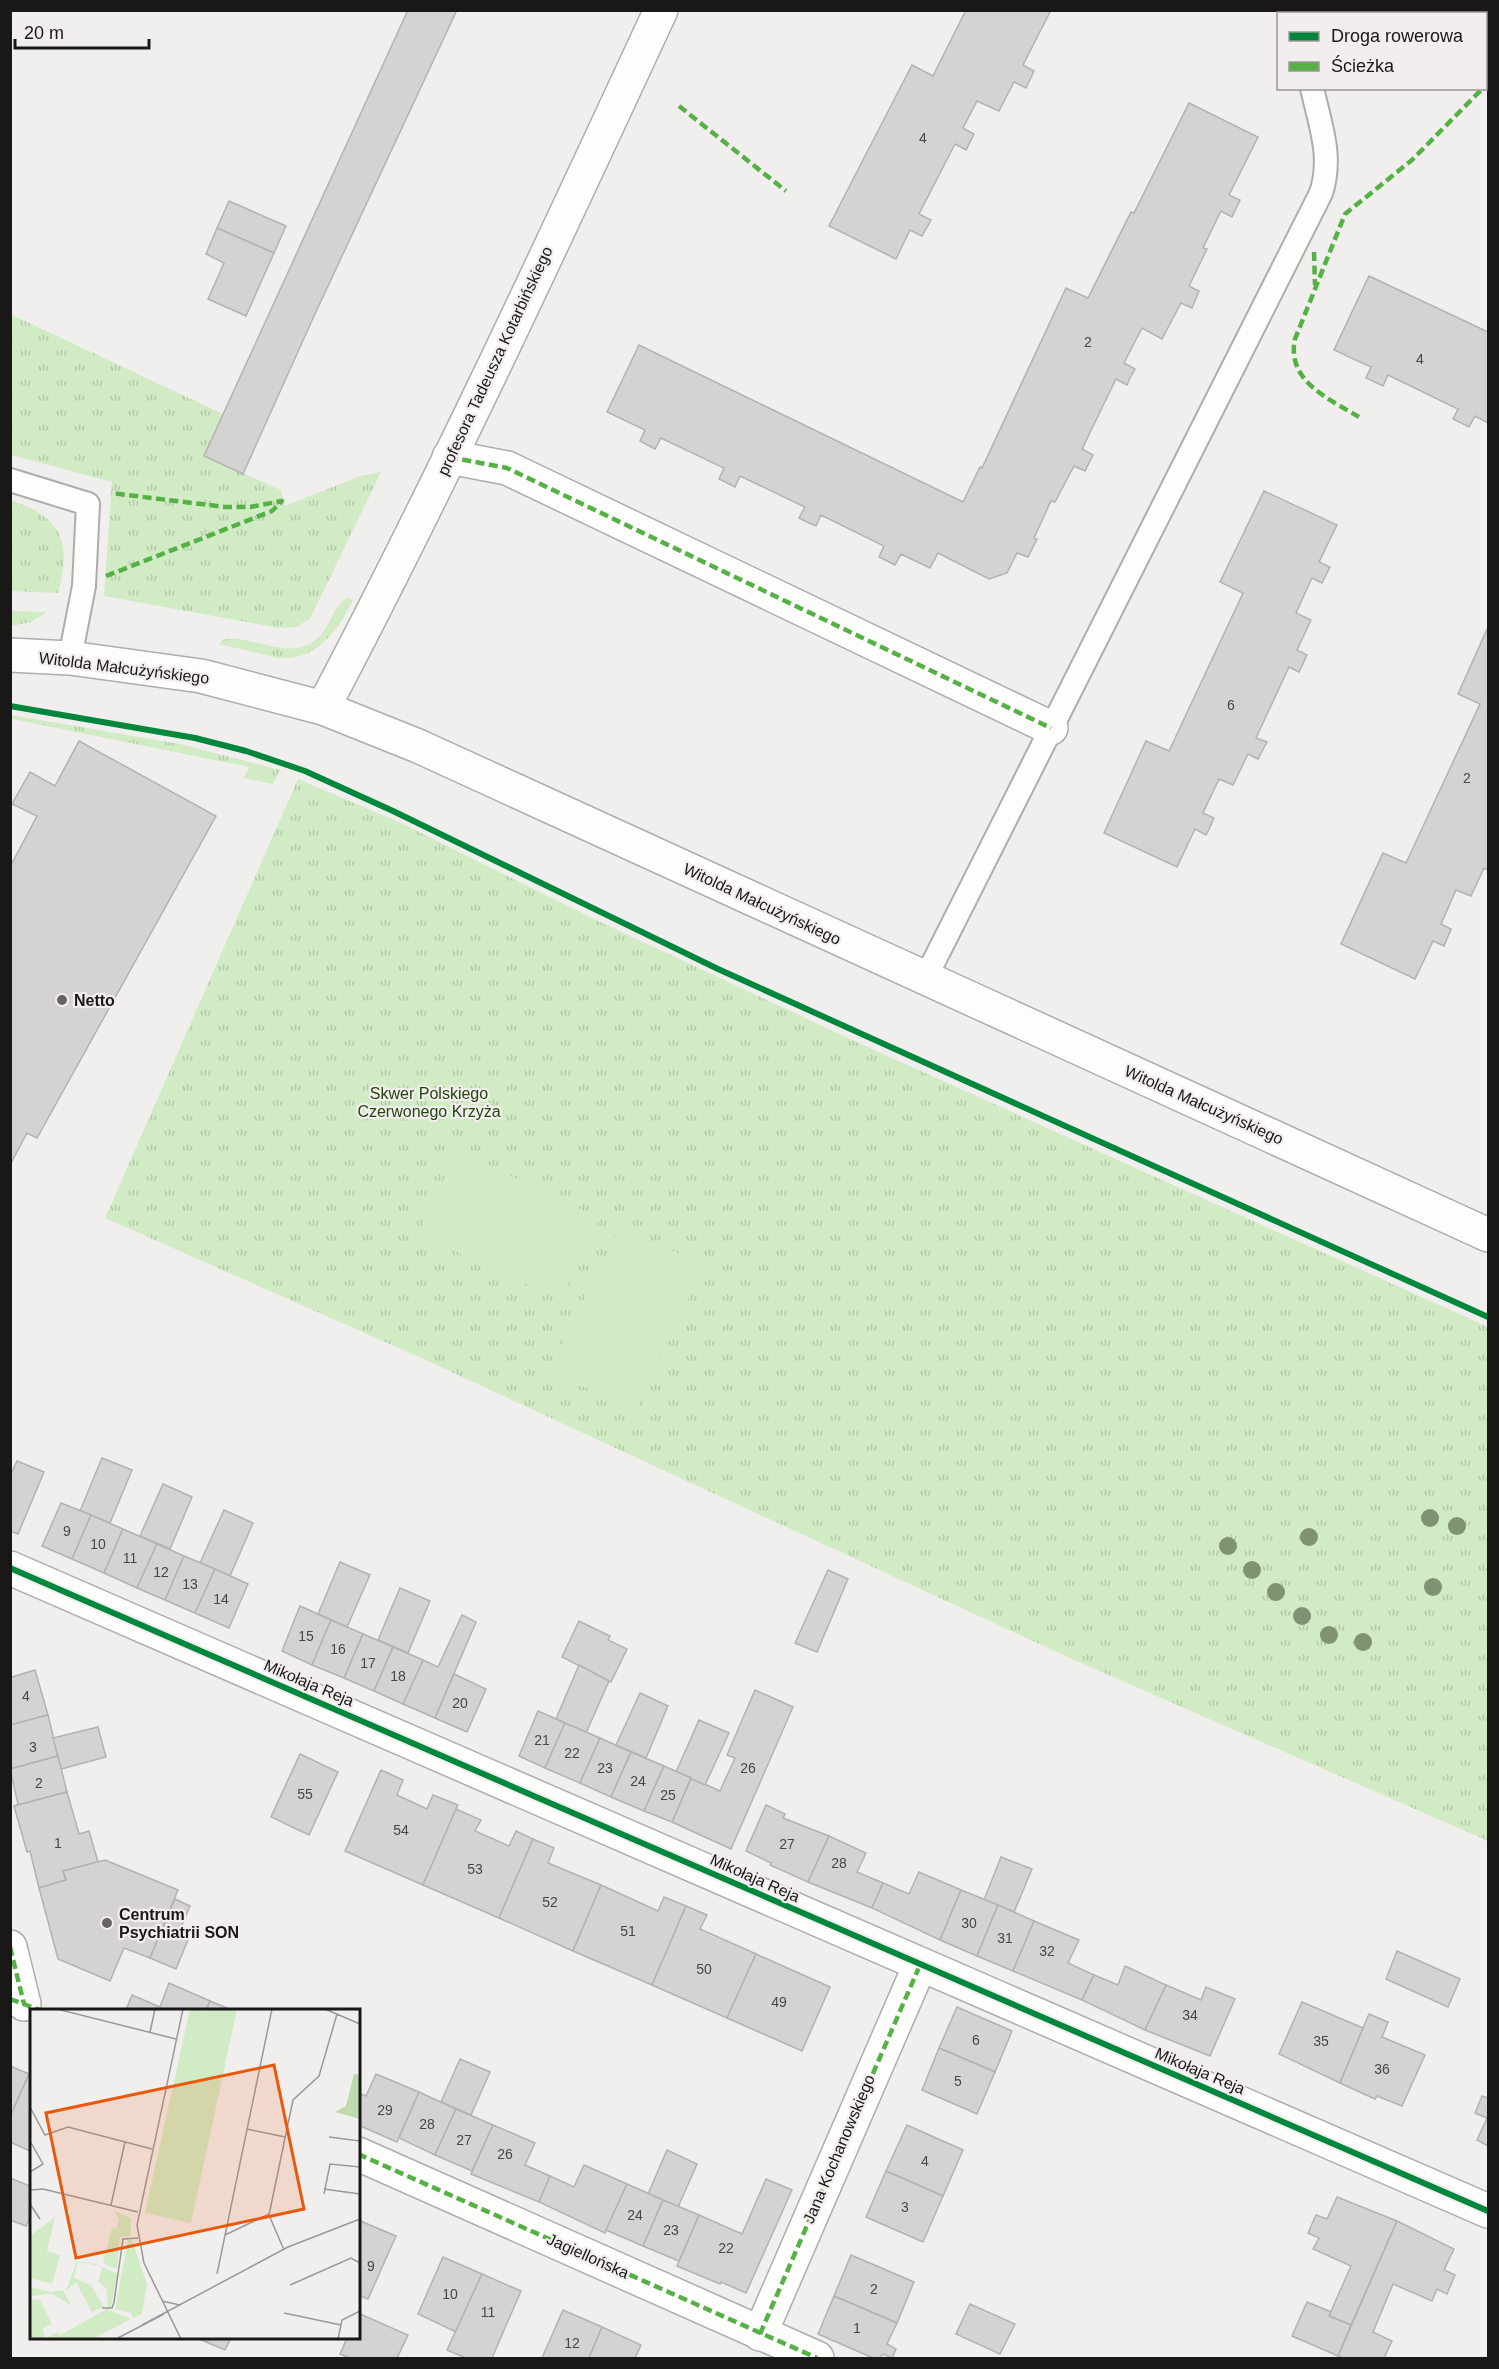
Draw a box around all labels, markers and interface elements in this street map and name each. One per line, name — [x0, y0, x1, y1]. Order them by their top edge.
scale bar — [15, 12, 148, 50]
legend — [1277, 12, 1487, 90]
text: 20 m — [24, 23, 64, 43]
text: Droga rowerowa — [1331, 26, 1464, 46]
text: Ścieżka — [1331, 55, 1395, 76]
house number: 4 — [919, 130, 927, 146]
street label: profesora Tadeusza Kotarbińskiego — [434, 244, 556, 478]
house number: 2 — [1084, 334, 1092, 350]
house number: 4 — [1416, 351, 1424, 367]
street label: Witolda Małcużyńskiego — [38, 649, 210, 687]
house number: 6 — [1227, 697, 1235, 713]
house number: 2 — [1463, 770, 1471, 786]
street label: Witolda Małcużyńskiego — [681, 860, 843, 948]
place label: Netto — [74, 992, 115, 1009]
marker: Netto — [55, 993, 69, 1007]
street label: Witolda Małcużyńskiego — [1122, 1062, 1286, 1148]
park label: Skwer Polskiego Czerwonego Krzyża — [357, 1085, 501, 1120]
house number: 9 — [63, 1523, 71, 1539]
house number: 10 — [90, 1536, 106, 1552]
house number: 11 — [123, 1550, 137, 1566]
house number: 12 — [153, 1564, 169, 1580]
house number: 13 — [182, 1576, 198, 1592]
house number: 14 — [213, 1591, 229, 1607]
house number: 15 — [298, 1628, 314, 1644]
house number: 16 — [330, 1641, 346, 1657]
house number: 17 — [360, 1655, 376, 1671]
street label: Mikołaja Reja — [261, 1656, 357, 1710]
house number: 18 — [390, 1668, 406, 1684]
house number: 4 — [22, 1688, 30, 1704]
house number: 20 — [452, 1695, 468, 1711]
house number: 21 — [534, 1732, 550, 1748]
house number: 3 — [29, 1739, 37, 1755]
house number: 22 — [564, 1745, 580, 1761]
house number: 23 — [597, 1760, 613, 1776]
house number: 26 — [740, 1760, 756, 1776]
house number: 24 — [630, 1773, 646, 1789]
house number: 2 — [35, 1775, 43, 1791]
house number: 55 — [297, 1786, 313, 1802]
house number: 25 — [660, 1787, 676, 1803]
house number: 54 — [393, 1822, 409, 1838]
house number: 1 — [54, 1835, 62, 1851]
house number: 27 — [779, 1836, 795, 1852]
street label: Mikołaja Reja — [708, 1851, 802, 1905]
house number: 28 — [831, 1855, 847, 1871]
house number: 53 — [467, 1861, 483, 1877]
house number: 52 — [542, 1894, 558, 1910]
place label: Centrum Psychiatrii SON — [119, 1906, 239, 1941]
house number: 30 — [961, 1915, 977, 1931]
marker: Centrum Psychiatrii SON — [100, 1916, 114, 1930]
house number: 51 — [620, 1923, 636, 1939]
house number: 31 — [997, 1930, 1013, 1946]
house number: 32 — [1039, 1943, 1055, 1959]
house number: 50 — [696, 1961, 712, 1977]
house number: 49 — [771, 1994, 787, 2010]
house number: 34 — [1182, 2007, 1198, 2023]
inset map — [30, 2009, 360, 2339]
house number: 6 — [972, 2032, 980, 2048]
house number: 35 — [1313, 2033, 1329, 2049]
street label: Mikołaja Reja — [1152, 2044, 1248, 2098]
house number: 36 — [1374, 2061, 1390, 2077]
street label: Jana Kochanowskiego — [800, 2072, 878, 2226]
house number: 5 — [954, 2073, 962, 2089]
house number: 29 — [377, 2102, 393, 2118]
house number: 28 — [419, 2116, 435, 2132]
house number: 27 — [456, 2132, 472, 2148]
house number: 26 — [497, 2146, 513, 2162]
house number: 4 — [921, 2153, 929, 2169]
house number: 3 — [901, 2199, 909, 2215]
house number: 24 — [627, 2207, 643, 2223]
house number: 23 — [663, 2222, 679, 2238]
street label: Jagiellońska — [544, 2230, 632, 2282]
house number: 22 — [718, 2240, 734, 2256]
house number: 9 — [367, 2258, 375, 2274]
house number: 2 — [870, 2281, 878, 2297]
house number: 10 — [442, 2286, 458, 2302]
house number: 11 — [481, 2304, 495, 2320]
house number: 1 — [853, 2320, 861, 2336]
house number: 12 — [564, 2335, 580, 2351]

